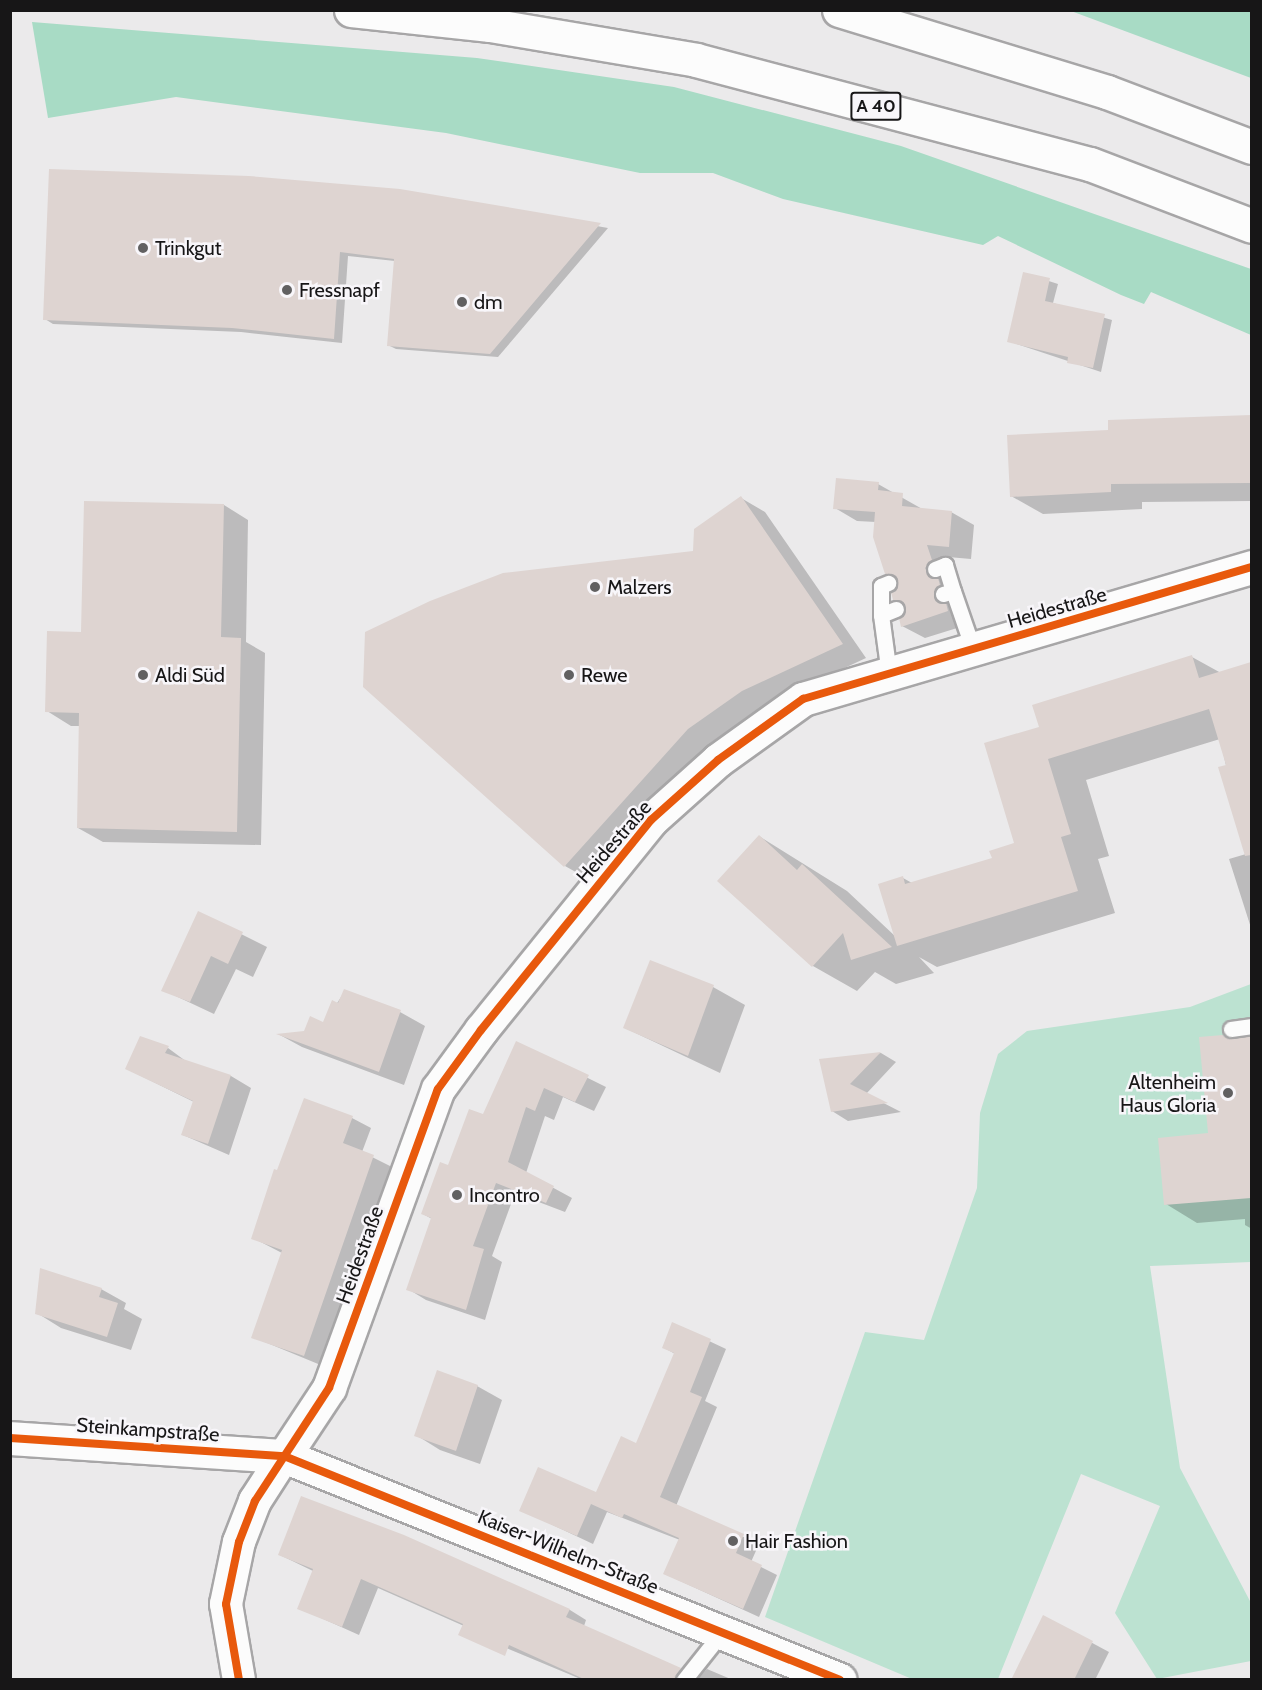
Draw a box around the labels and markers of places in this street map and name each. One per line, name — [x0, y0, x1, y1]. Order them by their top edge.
place label: Trinkgut — [155, 236, 221, 260]
marker: Trinkgut — [136, 241, 150, 255]
place label: Fressnapf — [299, 278, 380, 302]
marker: Fressnapf — [280, 283, 294, 297]
place label: dm — [474, 290, 503, 314]
marker: dm — [455, 295, 469, 309]
place label: Malzers — [607, 575, 671, 599]
marker: Malzers — [588, 580, 602, 594]
place label: Aldi Süd — [155, 663, 225, 687]
place label: Rewe — [581, 663, 628, 687]
marker: Aldi Süd — [136, 668, 150, 682]
marker: Rewe — [562, 668, 576, 682]
place label: Altenheim Haus Gloria — [1120, 1070, 1216, 1117]
marker: Altenheim Haus Gloria — [1221, 1086, 1235, 1100]
place label: Incontro — [469, 1183, 540, 1207]
marker: Incontro — [450, 1188, 464, 1202]
place label: Hair Fashion — [745, 1529, 848, 1553]
marker: Hair Fashion — [726, 1534, 740, 1548]

